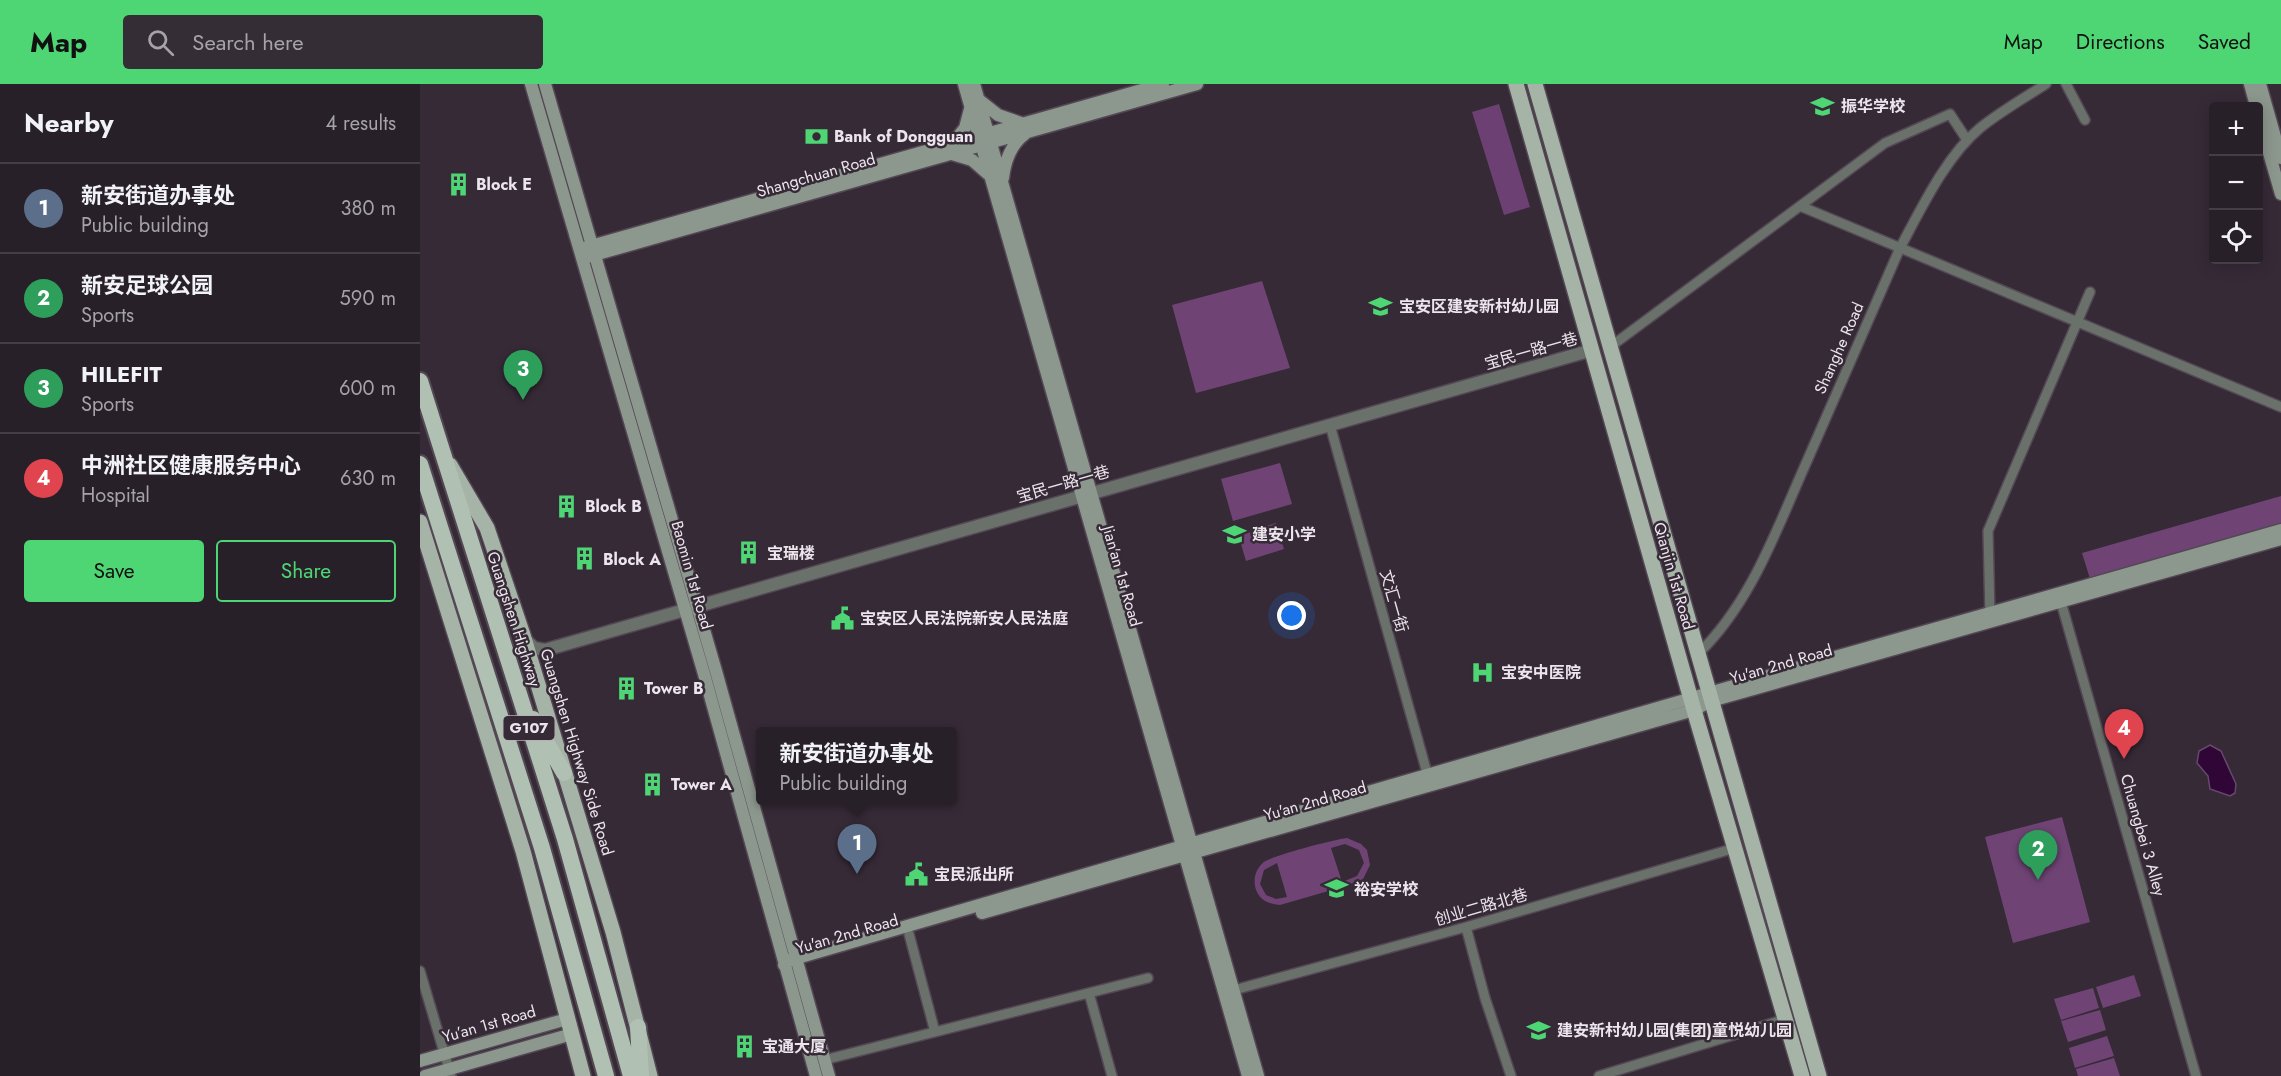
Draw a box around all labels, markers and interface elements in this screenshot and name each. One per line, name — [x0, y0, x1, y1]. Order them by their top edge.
search box — [123, 15, 543, 69]
text: Map — [30, 22, 87, 63]
icon: search — [144, 26, 177, 59]
text: Search here — [192, 26, 304, 58]
text: Map — [2004, 27, 2043, 57]
text: Directions — [2076, 27, 2165, 57]
text: Saved — [2198, 27, 2251, 57]
school or university icon: 振华学校 — [1810, 93, 1836, 119]
place label: 振华学校 — [1841, 95, 1906, 118]
map controls — [2209, 102, 2263, 264]
button: + — [2209, 102, 2263, 156]
text: Nearby — [24, 104, 113, 142]
text: 4 results — [325, 109, 396, 138]
bank icon: Bank of Dongguan — [803, 123, 829, 149]
place label: Bank of Dongguan — [834, 125, 973, 148]
street label: Shangchuan Road — [754, 147, 878, 203]
button: − — [2209, 156, 2263, 210]
building icon: Block E — [445, 171, 471, 197]
place label: Block E — [476, 173, 532, 196]
text: 新安街道办事处 — [81, 179, 235, 211]
text: 1 — [38, 194, 49, 223]
text: 380 m — [341, 194, 396, 223]
button: locate — [2209, 210, 2263, 264]
text: Public building — [81, 211, 209, 240]
text: 新安足球公园 — [81, 269, 213, 301]
text: 2 — [37, 284, 50, 313]
text: 590 m — [340, 284, 396, 313]
school or university icon: 宝安区建安新村幼儿园 — [1368, 293, 1394, 319]
place label: 宝安区建安新村幼儿园 — [1399, 295, 1559, 318]
street label: Shanghe Road — [1808, 298, 1870, 398]
text: Sports — [81, 301, 134, 330]
street label: 宝民一路一巷 — [1482, 327, 1580, 375]
pin: 3 — [504, 350, 542, 400]
text: HILEFIT — [81, 358, 162, 390]
text: 3 — [37, 374, 50, 403]
text: 600 m — [339, 374, 396, 403]
text: Sports — [81, 390, 134, 419]
text: 中洲社区健康服务中心 — [81, 449, 301, 481]
street label: 宝民一路一巷 — [1014, 460, 1112, 508]
text: 4 — [37, 464, 50, 493]
text: 630 m — [340, 464, 396, 493]
text: Hospital — [81, 481, 150, 510]
building icon: Block B — [554, 493, 580, 519]
place label: Block B — [585, 495, 642, 518]
street label: Baomin 1st Road — [666, 518, 718, 632]
street label: Qianjin 1st Road — [1648, 519, 1700, 633]
street label: Jian'an 1st Road — [1096, 521, 1147, 629]
school or university icon: 建安小学 — [1221, 521, 1247, 547]
place label: 建安小学 — [1252, 523, 1316, 546]
button: Save — [24, 540, 204, 602]
button: Share — [216, 540, 396, 602]
building icon: 宝瑞楼 — [736, 540, 762, 566]
place label: 宝瑞楼 — [767, 542, 815, 565]
building icon: Block A — [572, 546, 598, 572]
street label: Guangshen Highway — [481, 548, 547, 690]
place label: Block A — [603, 548, 661, 571]
street label: 文汇一街 — [1374, 567, 1414, 635]
your location — [1277, 601, 1306, 630]
public building icon: 宝安区人民法院新安人民法庭 — [829, 605, 855, 631]
place label: 宝安区人民法院新安人民法庭 — [860, 607, 1068, 630]
street label: Yu'an 2nd Road — [1727, 638, 1835, 690]
street label: Guangshen Highway Side Road — [535, 646, 619, 858]
hospital icon: 宝安中医院 — [1470, 659, 1496, 685]
place label: 宝安中医院 — [1501, 661, 1581, 684]
building icon: Tower B — [613, 675, 639, 701]
place label: Tower B — [644, 677, 704, 700]
pin: 4 — [2104, 710, 2144, 759]
road number: G107 — [504, 716, 554, 740]
popup — [756, 727, 957, 805]
text: 新安街道办事处 — [779, 737, 934, 769]
text: Public building — [779, 769, 908, 798]
building icon: Tower A — [640, 771, 666, 797]
street label: Chuangbei 3 Alley — [2115, 771, 2172, 900]
place label: Tower A — [671, 773, 732, 796]
street label: Yu'an 2nd Road — [1261, 775, 1369, 827]
pin: 1 — [838, 824, 876, 874]
pin: 2 — [2018, 830, 2058, 880]
public building icon: 宝民派出所 — [903, 861, 929, 887]
place label: 宝民派出所 — [934, 863, 1014, 886]
school or university icon: 裕安学校 — [1323, 876, 1349, 902]
place label: 裕安学校 — [1354, 878, 1419, 901]
street label: 创业二路北巷 — [1432, 883, 1530, 931]
street label: Yu'an 2nd Road — [793, 908, 901, 960]
street label: Yu’an 1st Road — [440, 1000, 538, 1048]
school or university icon: 建安新村幼儿园(集团)童悦幼儿园 — [1526, 1017, 1552, 1043]
place label: 建安新村幼儿园(集团)童悦幼儿园 — [1557, 1019, 1792, 1042]
building icon: 宝通大厦 — [731, 1033, 757, 1059]
place label: 宝通大厦 — [762, 1035, 826, 1058]

